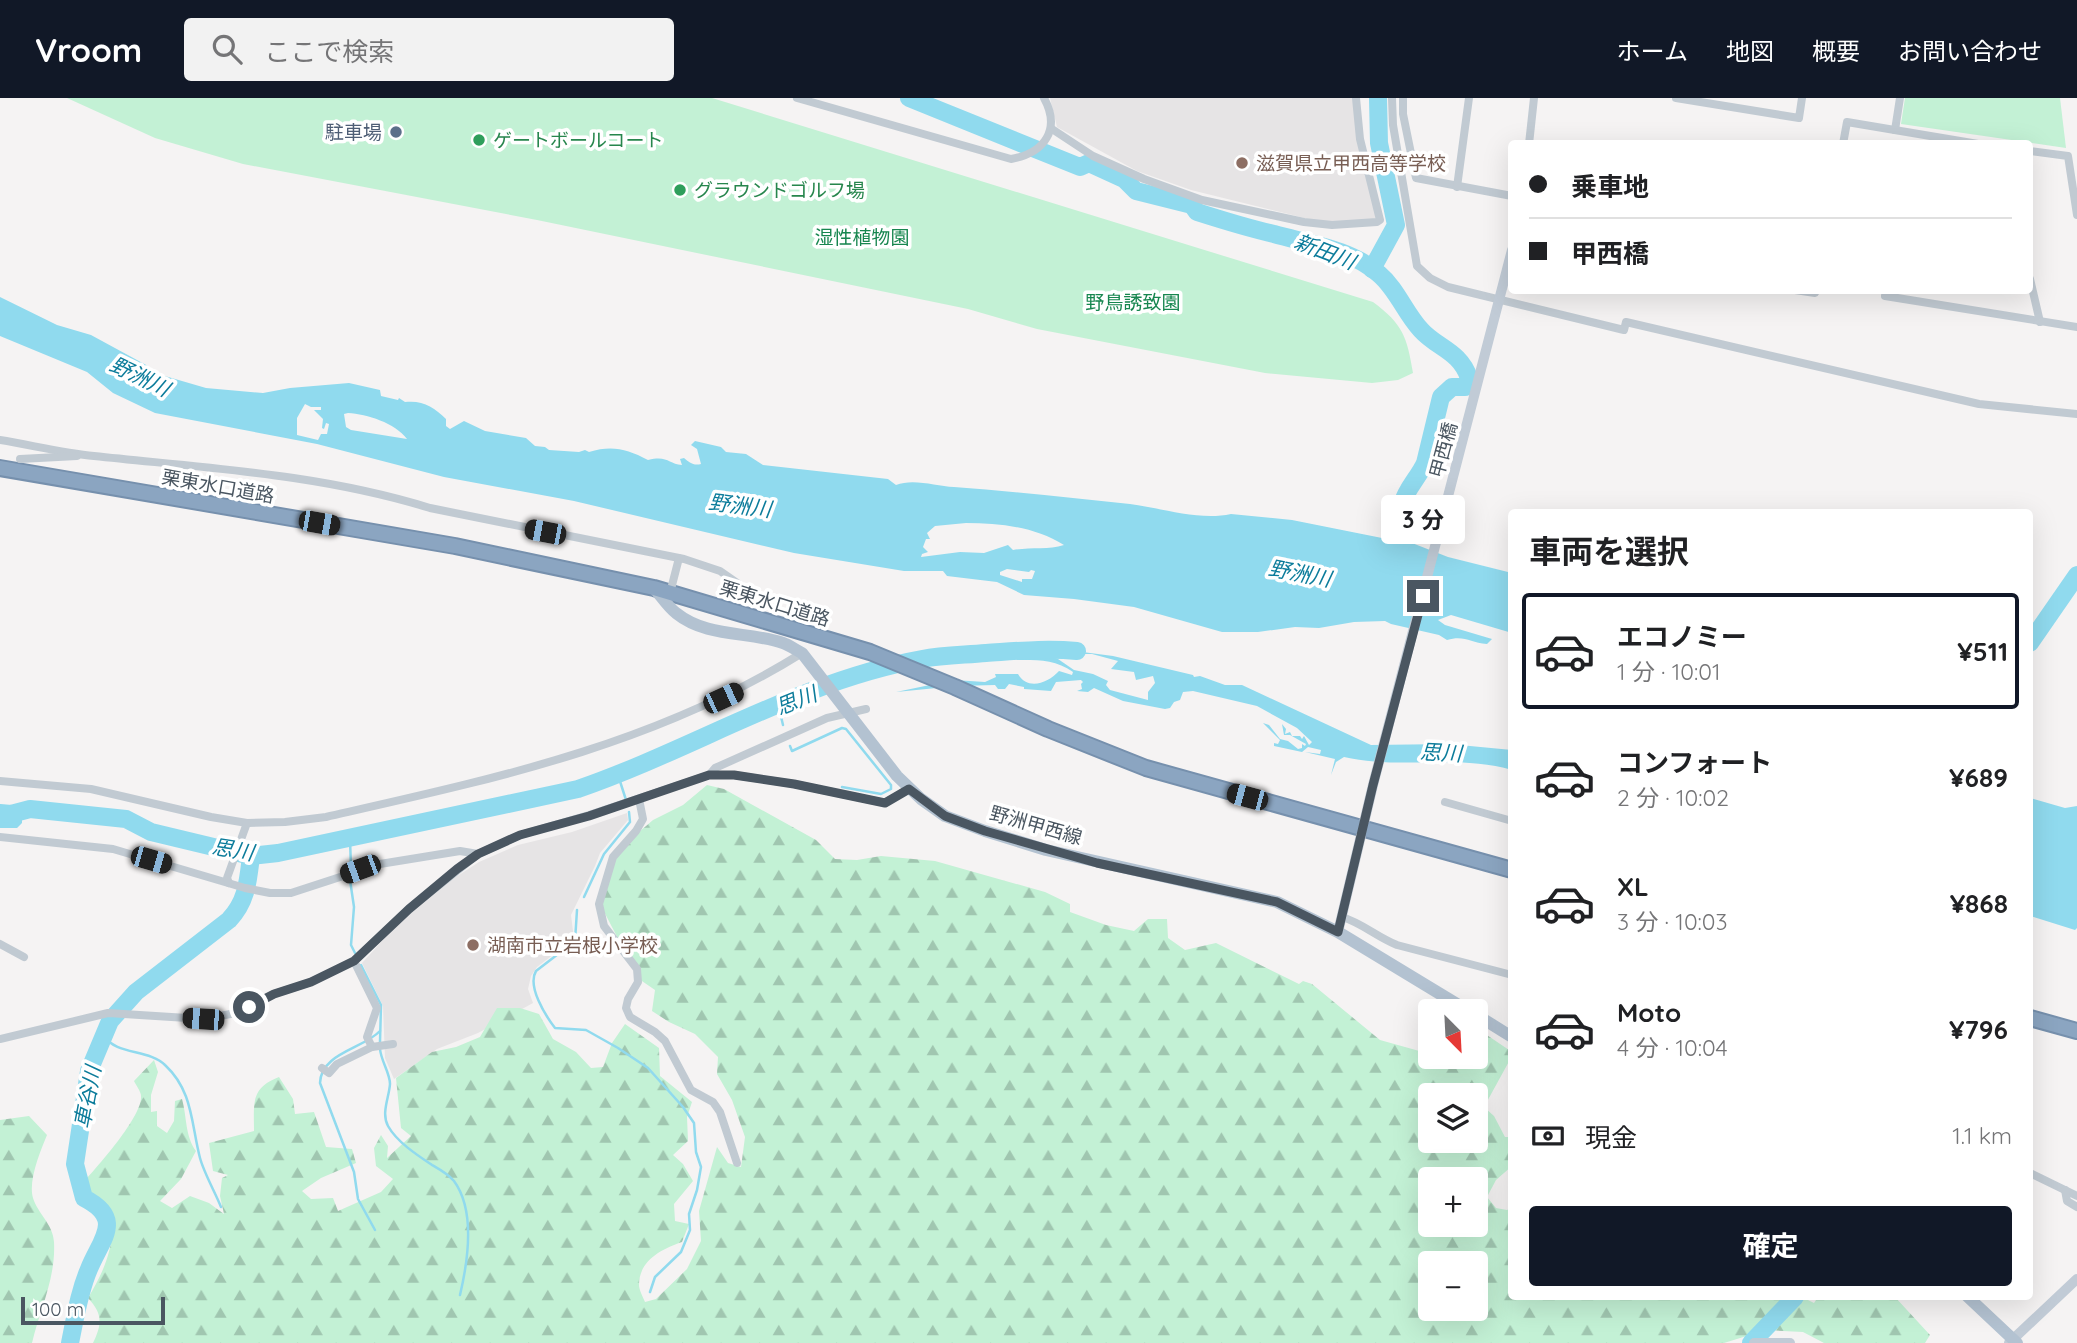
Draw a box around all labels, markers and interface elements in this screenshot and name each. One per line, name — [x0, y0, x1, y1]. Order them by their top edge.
search box — [184, 18, 674, 81]
text: Vroom — [35, 29, 142, 70]
icon: search — [208, 30, 246, 68]
text: ここで検索 — [264, 35, 394, 68]
text: ホーム — [1617, 36, 1688, 66]
text: 地図 — [1726, 36, 1774, 66]
text: 概要 — [1812, 36, 1860, 66]
text: お問い合わせ — [1898, 36, 2042, 66]
place label: 駐車場 — [325, 120, 382, 144]
marker: 駐車場 — [388, 124, 404, 140]
place label: ゲートボールコート — [493, 128, 664, 152]
marker: ゲートボールコート — [471, 132, 487, 148]
place label: 滋賀県立甲西高等学校 — [1256, 151, 1446, 175]
marker: 滋賀県立甲西高等学校 — [1234, 155, 1250, 171]
text: 乗車地 — [1571, 170, 1649, 203]
place label: グラウンドゴルフ場 — [694, 178, 865, 202]
marker: グラウンドゴルフ場 — [672, 182, 688, 198]
park label: 湿性植物園 — [814, 225, 910, 249]
water label: 新田川 — [1291, 228, 1361, 275]
text: 甲西橋 — [1571, 237, 1649, 270]
park label: 野鳥誘致園 — [1085, 290, 1181, 314]
water label: 野洲川 — [106, 351, 176, 402]
street label: 甲西橋 — [1424, 419, 1462, 481]
street label: 栗東水口道路 — [160, 464, 276, 508]
water label: 野洲川 — [707, 488, 775, 522]
callout: 3 分 — [1381, 494, 1465, 544]
text: 3 分 — [1402, 505, 1444, 534]
car — [297, 509, 342, 537]
car — [523, 518, 568, 546]
text: 車両を選択 — [1529, 531, 1689, 571]
water label: 野洲川 — [1267, 554, 1335, 592]
street label: 栗東水口道路 — [717, 575, 833, 631]
route end — [1407, 580, 1439, 612]
icon: car — [1533, 620, 1596, 683]
text: エコノミー — [1617, 620, 1747, 653]
text: ¥511 — [1957, 635, 2008, 668]
text: 1 分 · 10:01 — [1617, 657, 1721, 686]
water label: 思川 — [772, 679, 822, 720]
car — [700, 680, 747, 716]
water label: 思川 — [1419, 738, 1465, 766]
icon: car — [1533, 746, 1596, 809]
text: コンフォート — [1617, 746, 1772, 779]
text: ¥689 — [1949, 761, 2008, 794]
car — [1224, 781, 1271, 813]
text: 2 分 · 10:02 — [1617, 783, 1729, 812]
street label: 野洲甲西線 — [987, 800, 1085, 850]
water label: 思川 — [210, 833, 258, 865]
car — [128, 844, 175, 876]
car — [337, 852, 384, 886]
text: XL — [1617, 870, 1649, 903]
icon: car — [1533, 872, 1596, 935]
text: ¥868 — [1950, 887, 2008, 920]
text: 3 分 · 10:03 — [1617, 907, 1728, 936]
place label: 湖南市立岩根小学校 — [487, 933, 658, 957]
marker: 湖南市立岩根小学校 — [465, 937, 481, 953]
route start — [233, 991, 265, 1023]
text: Moto — [1617, 996, 1681, 1029]
icon: car — [1533, 998, 1596, 1061]
north arrow — [1418, 999, 1488, 1069]
map controls — [1418, 999, 1488, 1321]
car — [182, 1007, 225, 1031]
text: ¥796 — [1949, 1013, 2008, 1046]
text: 4 分 · 10:04 — [1617, 1033, 1728, 1062]
water label: 車谷川 — [68, 1062, 106, 1130]
button: layers — [1418, 1083, 1488, 1153]
icon: cash — [1529, 1117, 1567, 1155]
text: 現金 — [1585, 1121, 1637, 1154]
text: 1.1 km — [1952, 1121, 2012, 1150]
button: + — [1418, 1167, 1488, 1237]
button: 確定 — [1529, 1206, 2012, 1286]
button: − — [1418, 1251, 1488, 1321]
scale bar — [21, 1294, 164, 1326]
text: 100 m — [32, 1297, 84, 1321]

